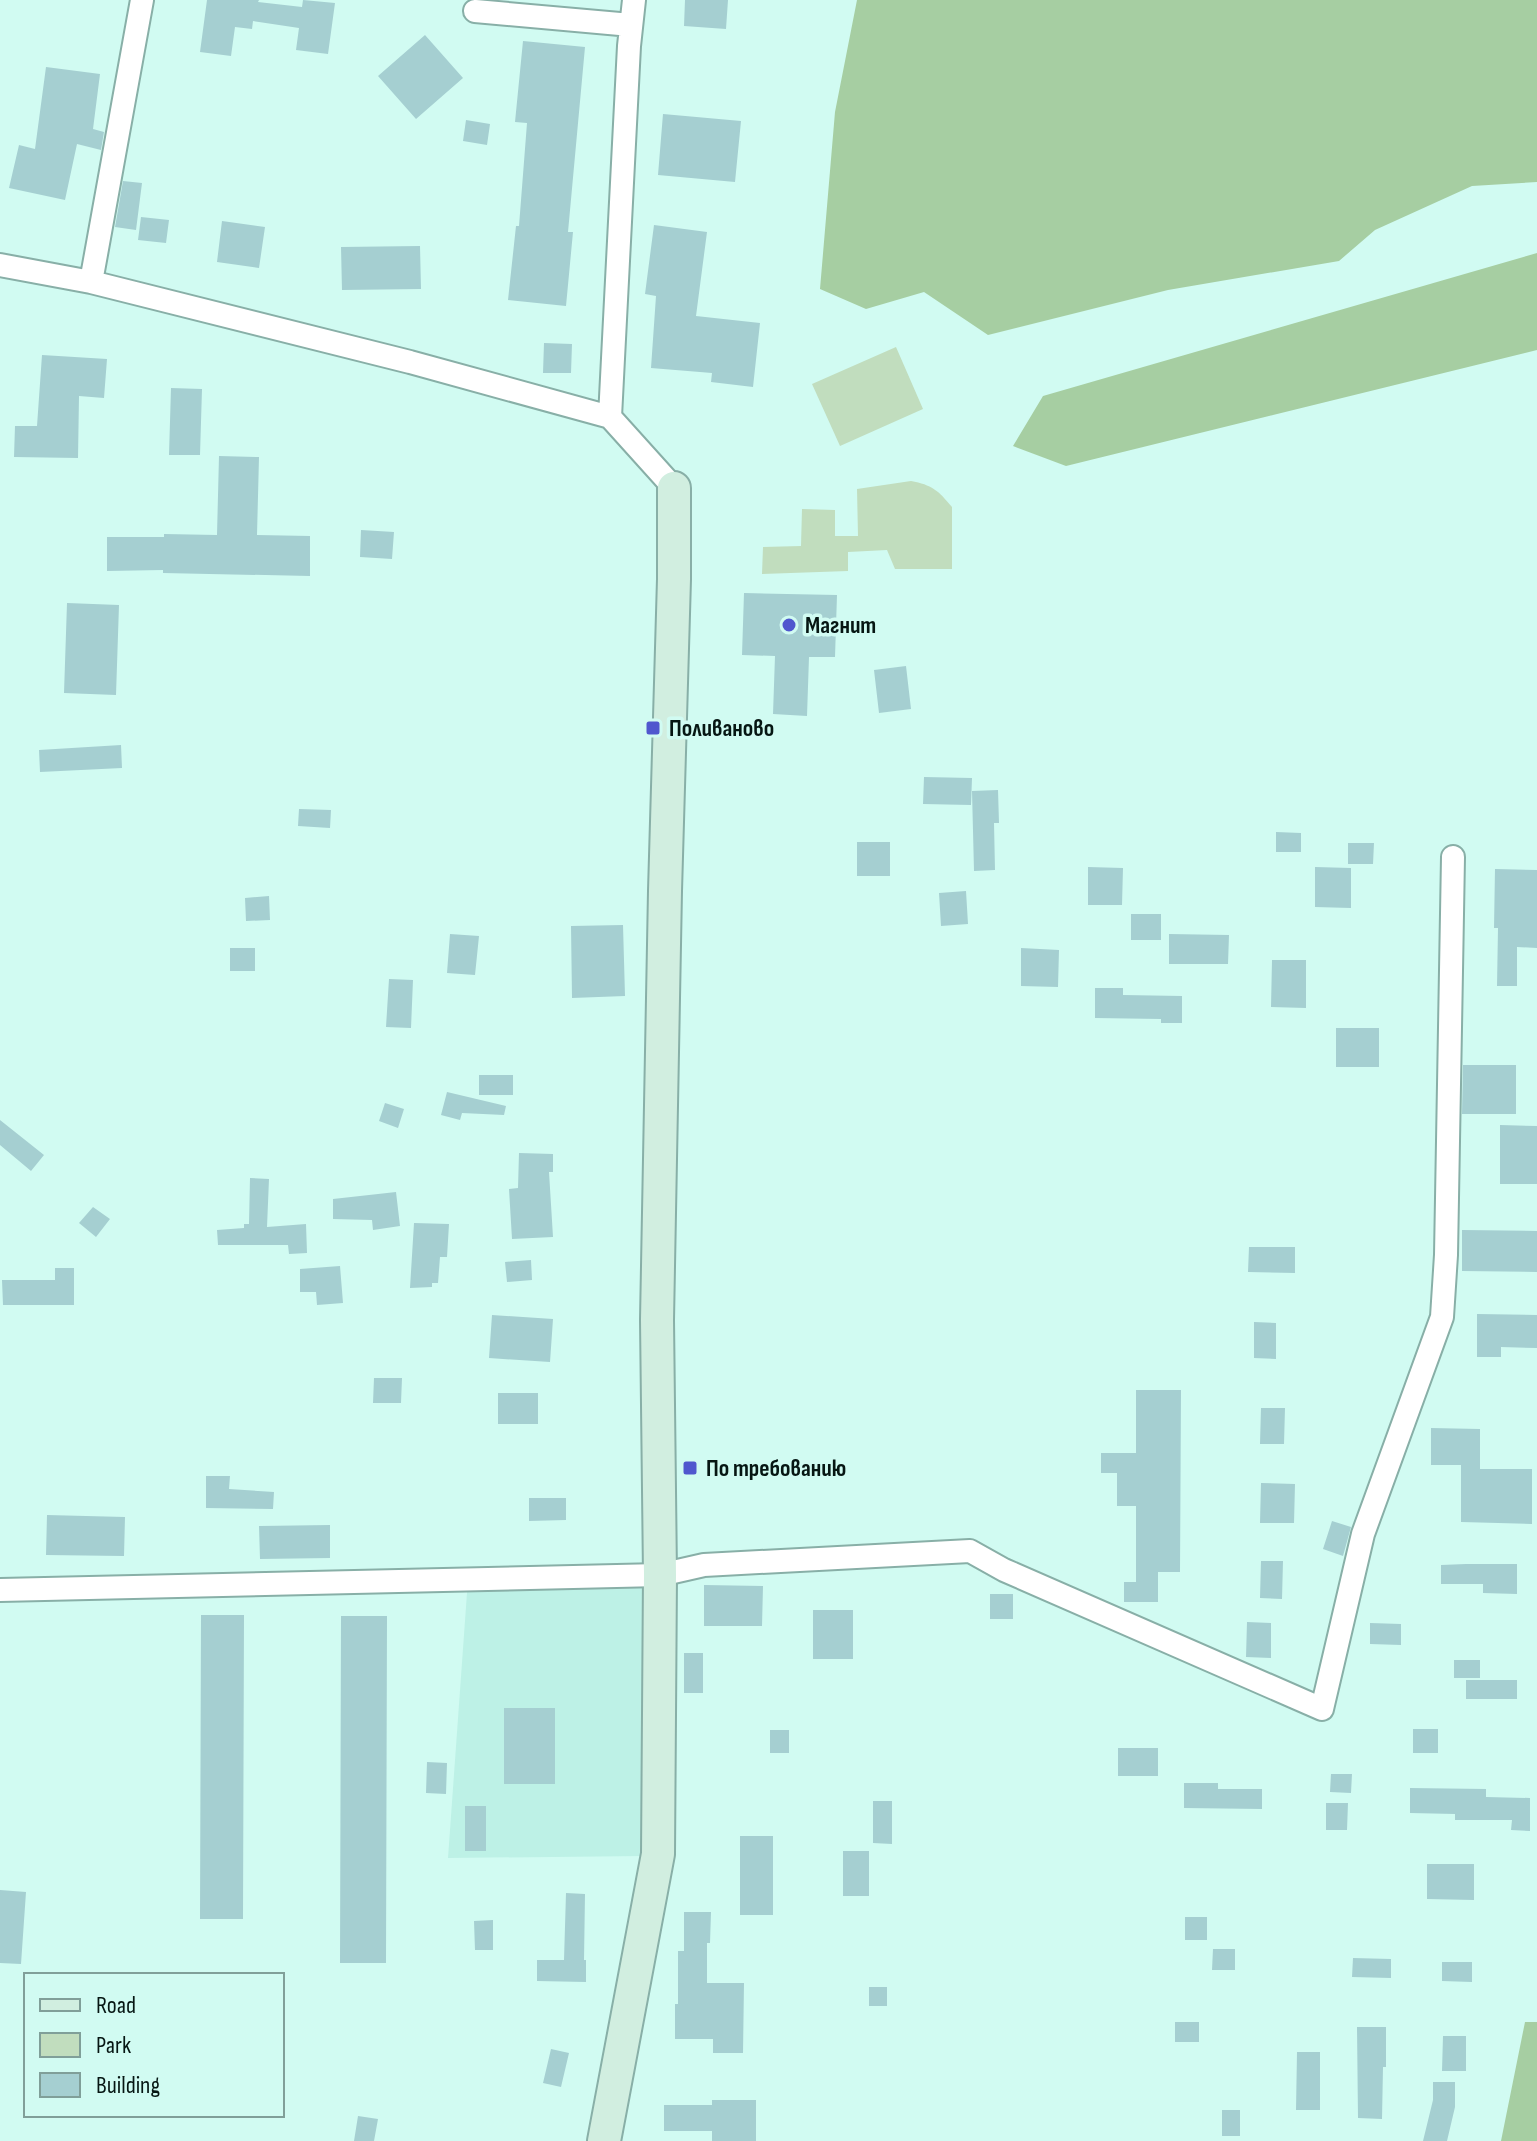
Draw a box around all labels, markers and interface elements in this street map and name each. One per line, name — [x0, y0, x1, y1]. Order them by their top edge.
place label: Магнит — [805, 611, 876, 640]
marker: Магнит — [780, 616, 798, 634]
place label: Поливаново — [669, 714, 774, 743]
marker: Поливаново — [644, 719, 662, 737]
place label: По требованию — [706, 1454, 846, 1483]
marker: По требованию — [681, 1459, 699, 1477]
legend — [24, 1973, 284, 2117]
text: Road — [96, 1991, 136, 2020]
text: Park — [96, 2031, 131, 2060]
text: Building — [96, 2071, 160, 2100]

